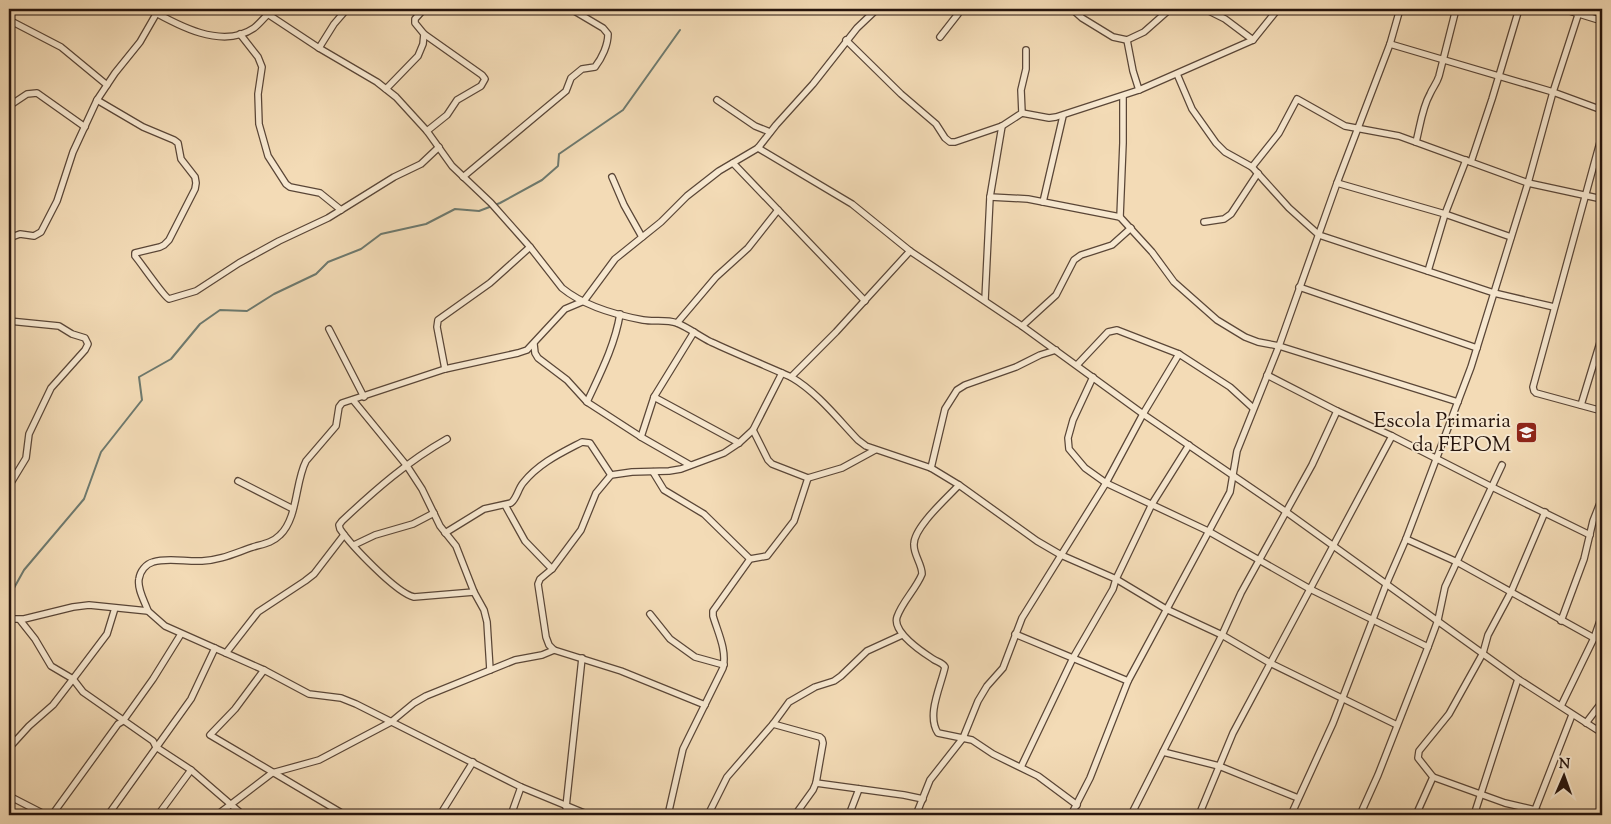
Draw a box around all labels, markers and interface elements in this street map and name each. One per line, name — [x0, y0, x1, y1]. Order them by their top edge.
place label: Escola Primaria da FEPOM — [1374, 407, 1511, 461]
school or university icon: Escola Primaria da FEPOM — [1515, 420, 1539, 444]
north arrow — [1538, 752, 1588, 802]
text: N — [1558, 755, 1570, 775]

